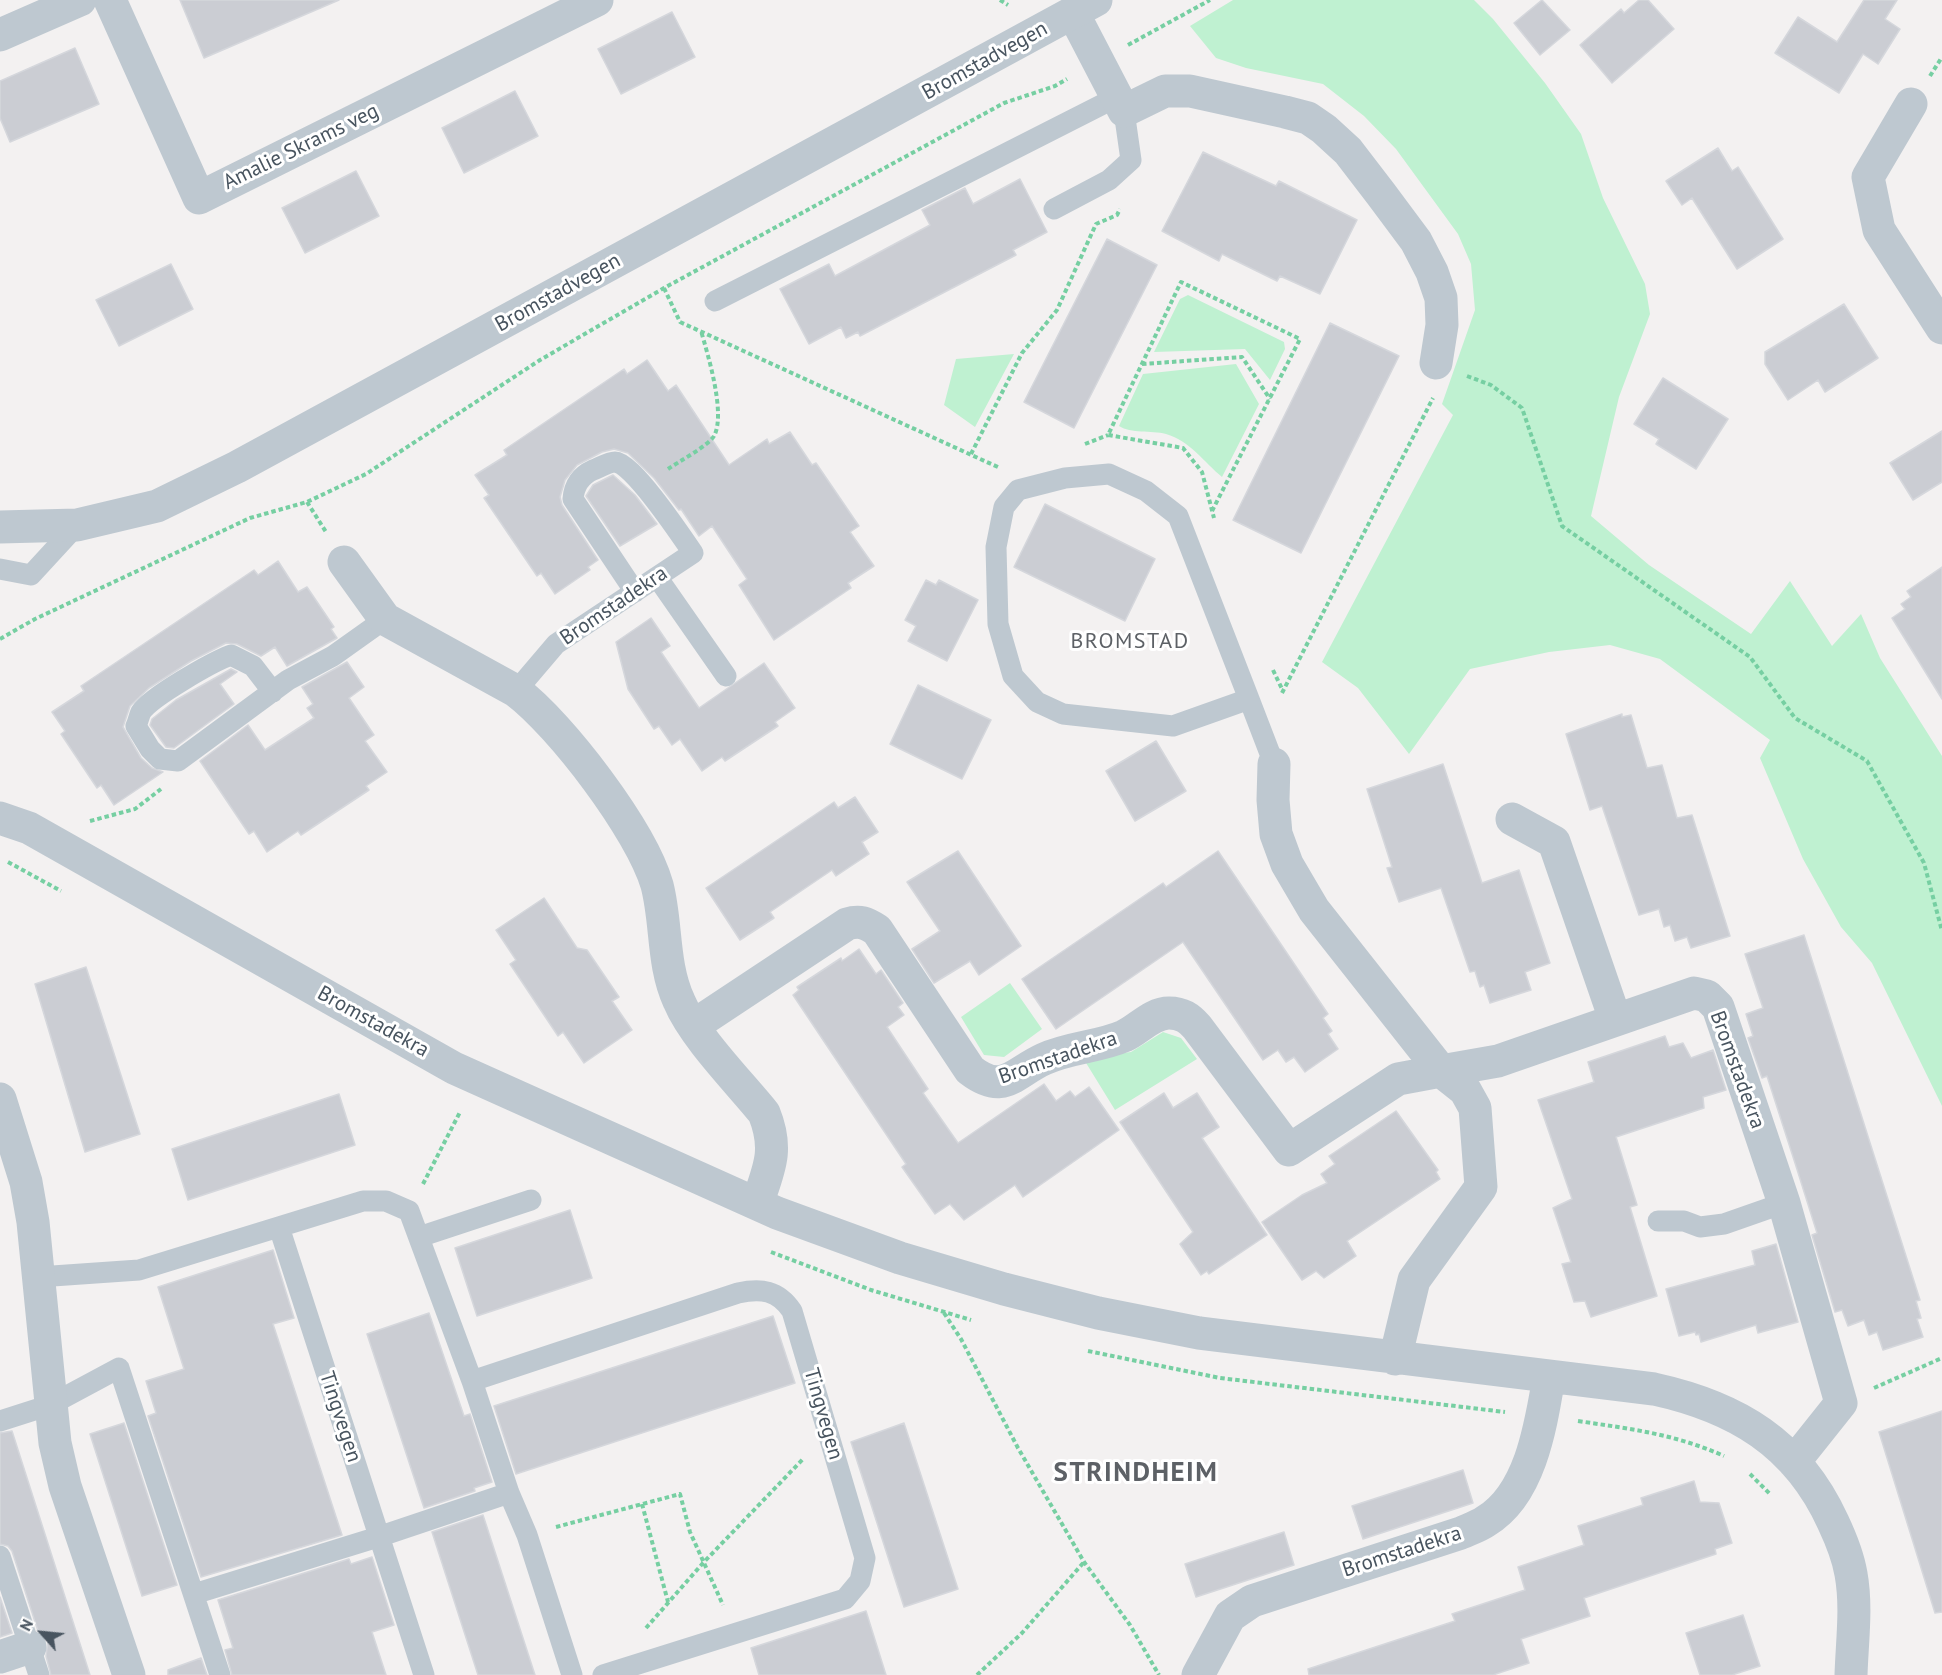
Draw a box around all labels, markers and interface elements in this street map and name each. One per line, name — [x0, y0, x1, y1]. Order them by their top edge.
street label: Bromstadvegen — [918, 16, 1052, 106]
street label: Amalie Skrams veg — [219, 98, 383, 196]
street label: Bromstadvegen — [491, 248, 625, 338]
street label: Bromstadekra — [556, 561, 672, 651]
district label: BROMSTAD — [1070, 629, 1190, 655]
street label: Bromstadekra — [313, 981, 433, 1063]
street label: Bromstadekra — [1704, 1008, 1770, 1132]
street label: Bromstadekra — [995, 1026, 1121, 1090]
street label: Tingvegen — [798, 1365, 848, 1463]
street label: Tingvegen — [314, 1368, 366, 1466]
district label: STRINDHEIM — [1054, 1457, 1218, 1489]
street label: Bromstadekra — [1339, 1521, 1465, 1583]
north arrow — [12, 1603, 72, 1663]
text: N — [15, 1616, 37, 1634]

